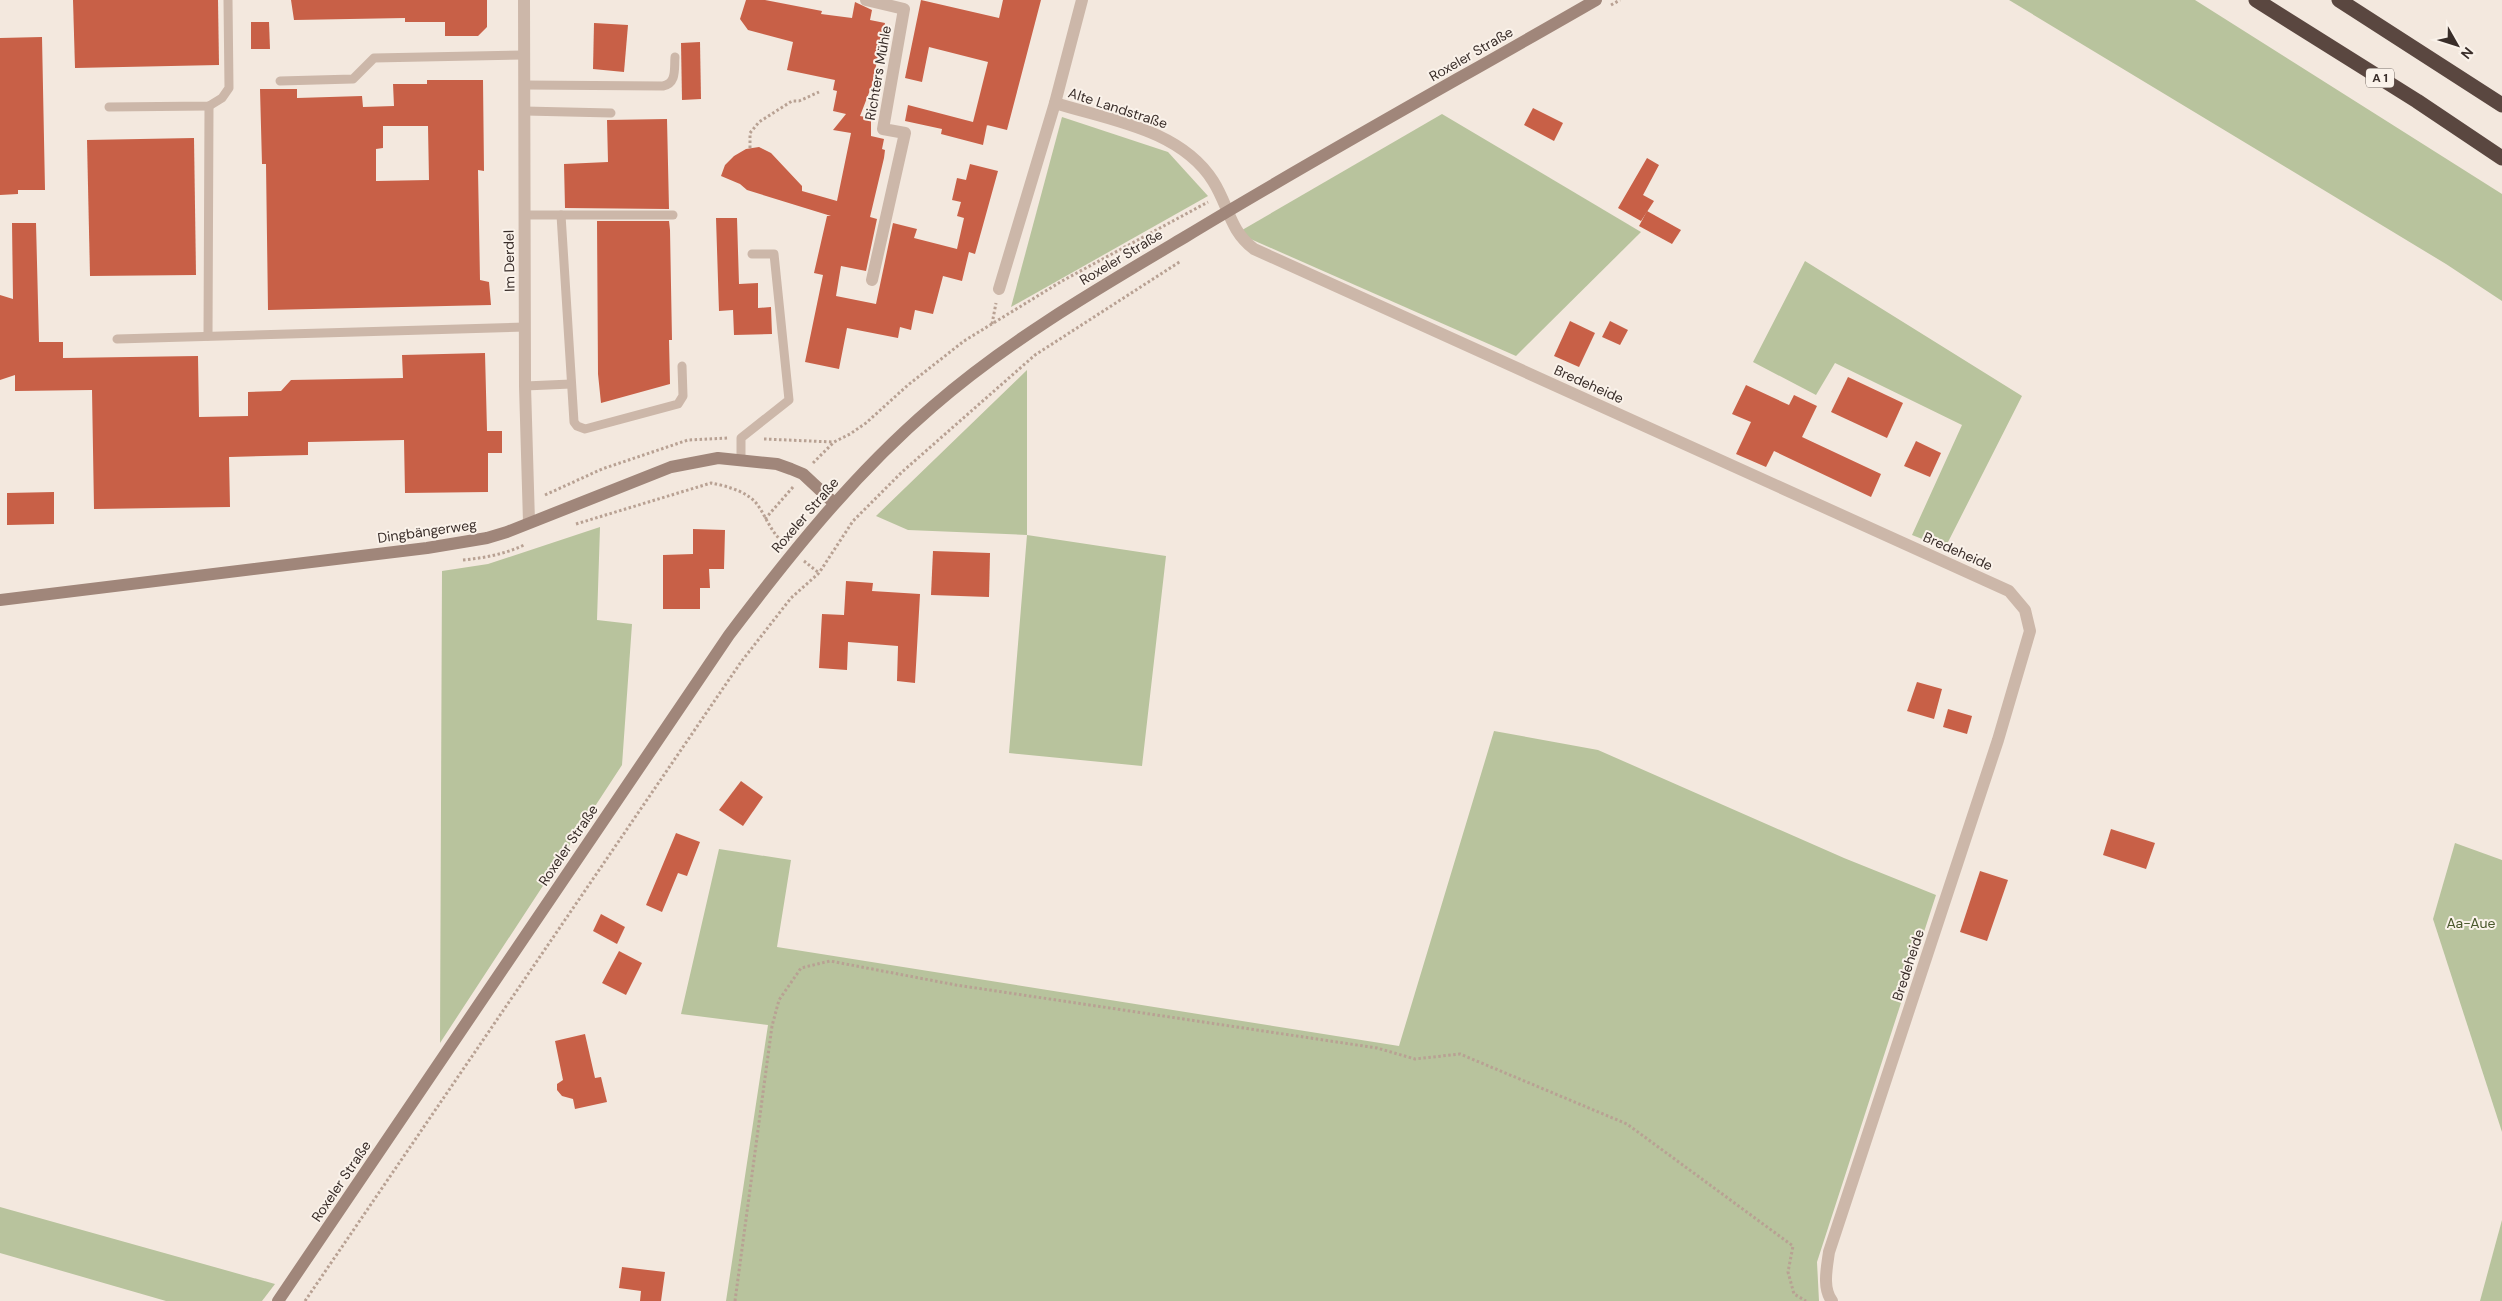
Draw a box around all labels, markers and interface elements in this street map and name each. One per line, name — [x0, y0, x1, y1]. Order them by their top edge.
north arrow — [2432, 20, 2482, 70]
street label: Roxeler Straße — [1426, 23, 1516, 85]
street label: Richters Mühle — [861, 24, 895, 122]
text: N — [2457, 44, 2477, 63]
road number: A 1 — [2366, 68, 2394, 88]
street label: Alte Landstraße — [1066, 83, 1170, 133]
street label: Roxeler Straße — [1076, 225, 1166, 289]
street label: Im Derdel — [499, 230, 519, 292]
street label: Bredeheide — [1551, 361, 1627, 407]
street label: Roxeler Straße — [767, 474, 843, 556]
street label: Dingbängerweg — [376, 515, 478, 547]
street label: Bredeheide — [1920, 528, 1996, 574]
street label: Roxeler Straße — [534, 801, 602, 889]
park label: Aa-Aue — [2447, 914, 2495, 932]
street label: Bredeheide — [1888, 927, 1928, 1003]
street label: Roxeler Straße — [307, 1137, 375, 1225]

